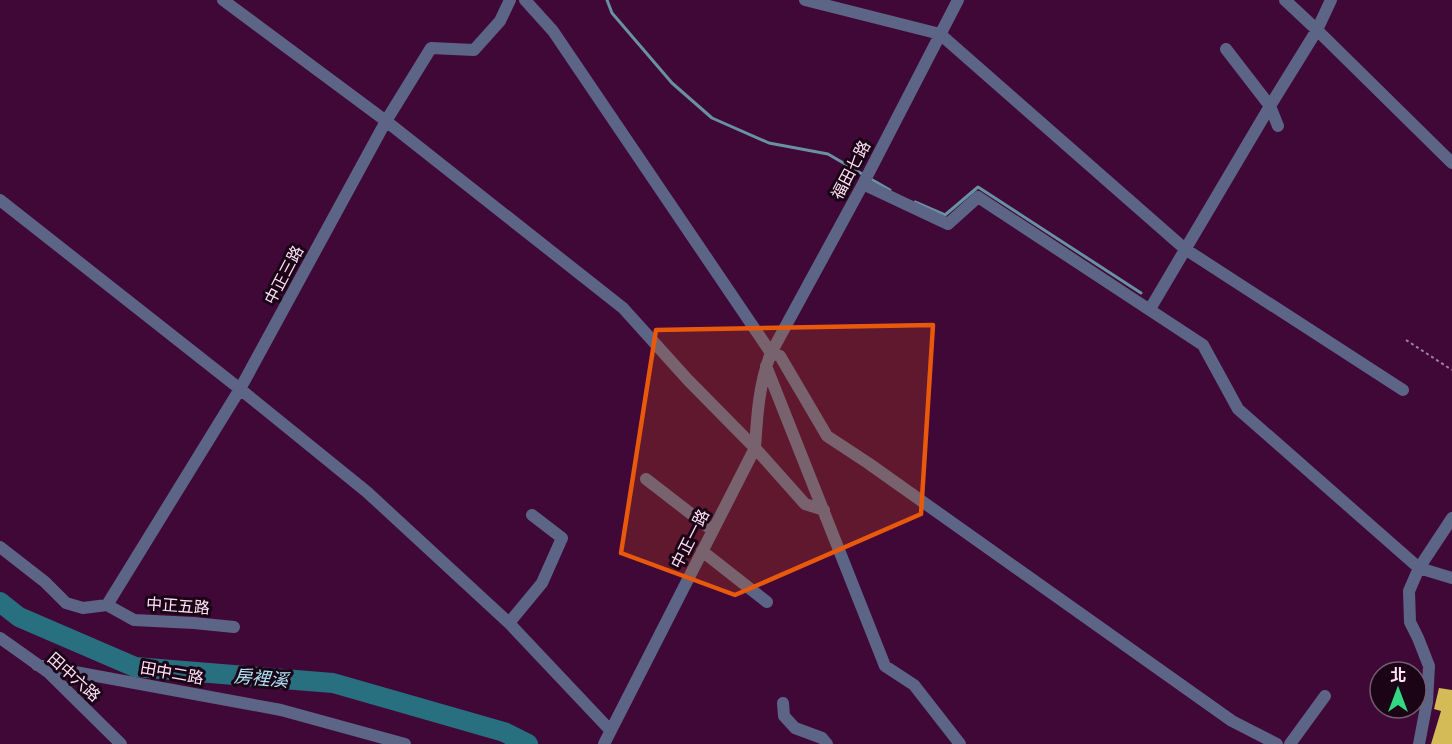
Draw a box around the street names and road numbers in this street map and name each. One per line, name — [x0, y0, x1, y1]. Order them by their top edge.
street label: 福田七路 — [828, 137, 874, 203]
street label: 中正三路 — [261, 242, 307, 308]
street label: 中正一路 — [667, 506, 713, 572]
street label: 中正五路 — [145, 594, 211, 618]
street label: 田中六路 — [44, 649, 104, 705]
street label: 田中二路 — [139, 658, 205, 688]

